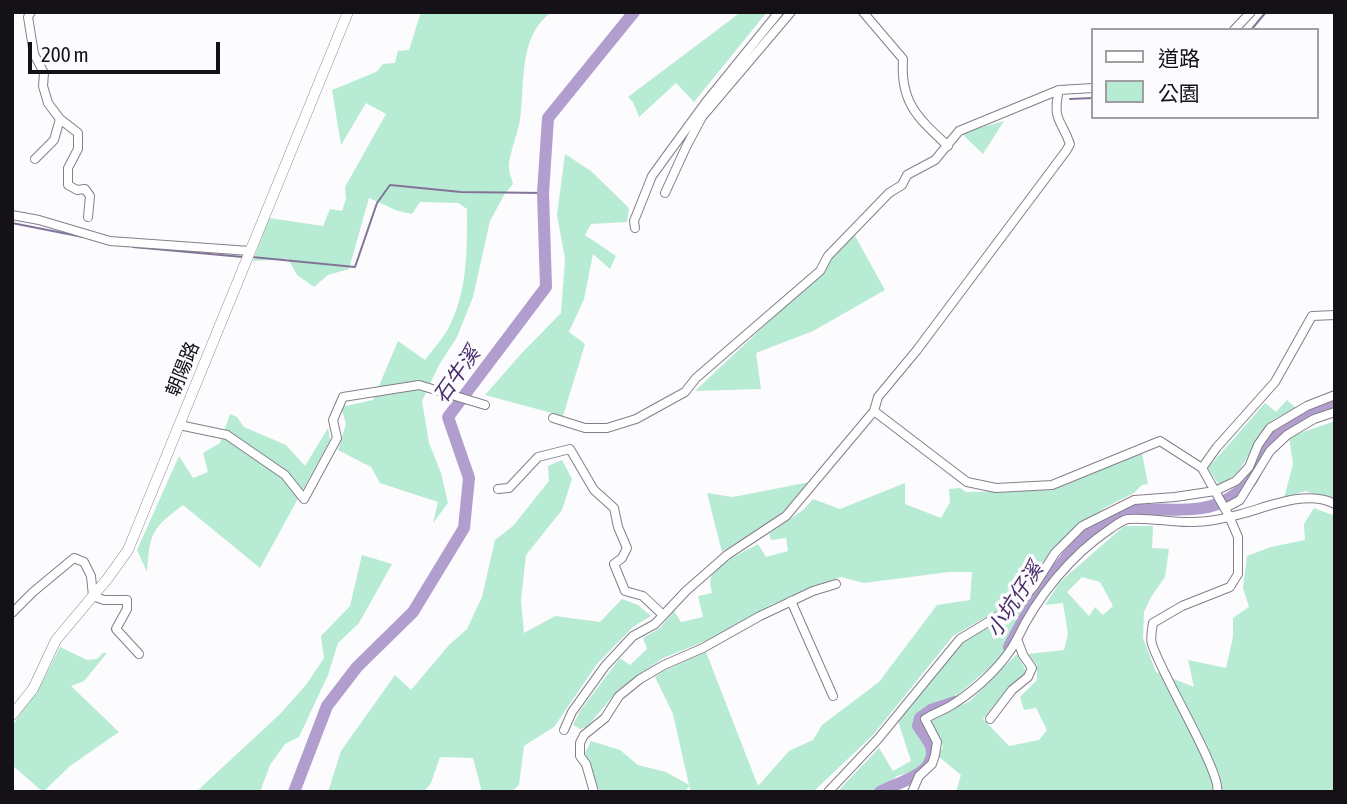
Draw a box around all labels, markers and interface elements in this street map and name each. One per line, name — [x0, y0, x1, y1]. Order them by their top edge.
scale bar — [32, 28, 224, 72]
legend — [1092, 28, 1319, 119]
text: 200 m — [41, 42, 89, 66]
text: 道路 — [1158, 46, 1200, 70]
text: 公園 — [1158, 81, 1200, 105]
street label: 朝陽路 — [162, 338, 204, 400]
water label: 石牛溪 — [429, 342, 485, 408]
water label: 小坑仔溪 — [982, 558, 1048, 642]

